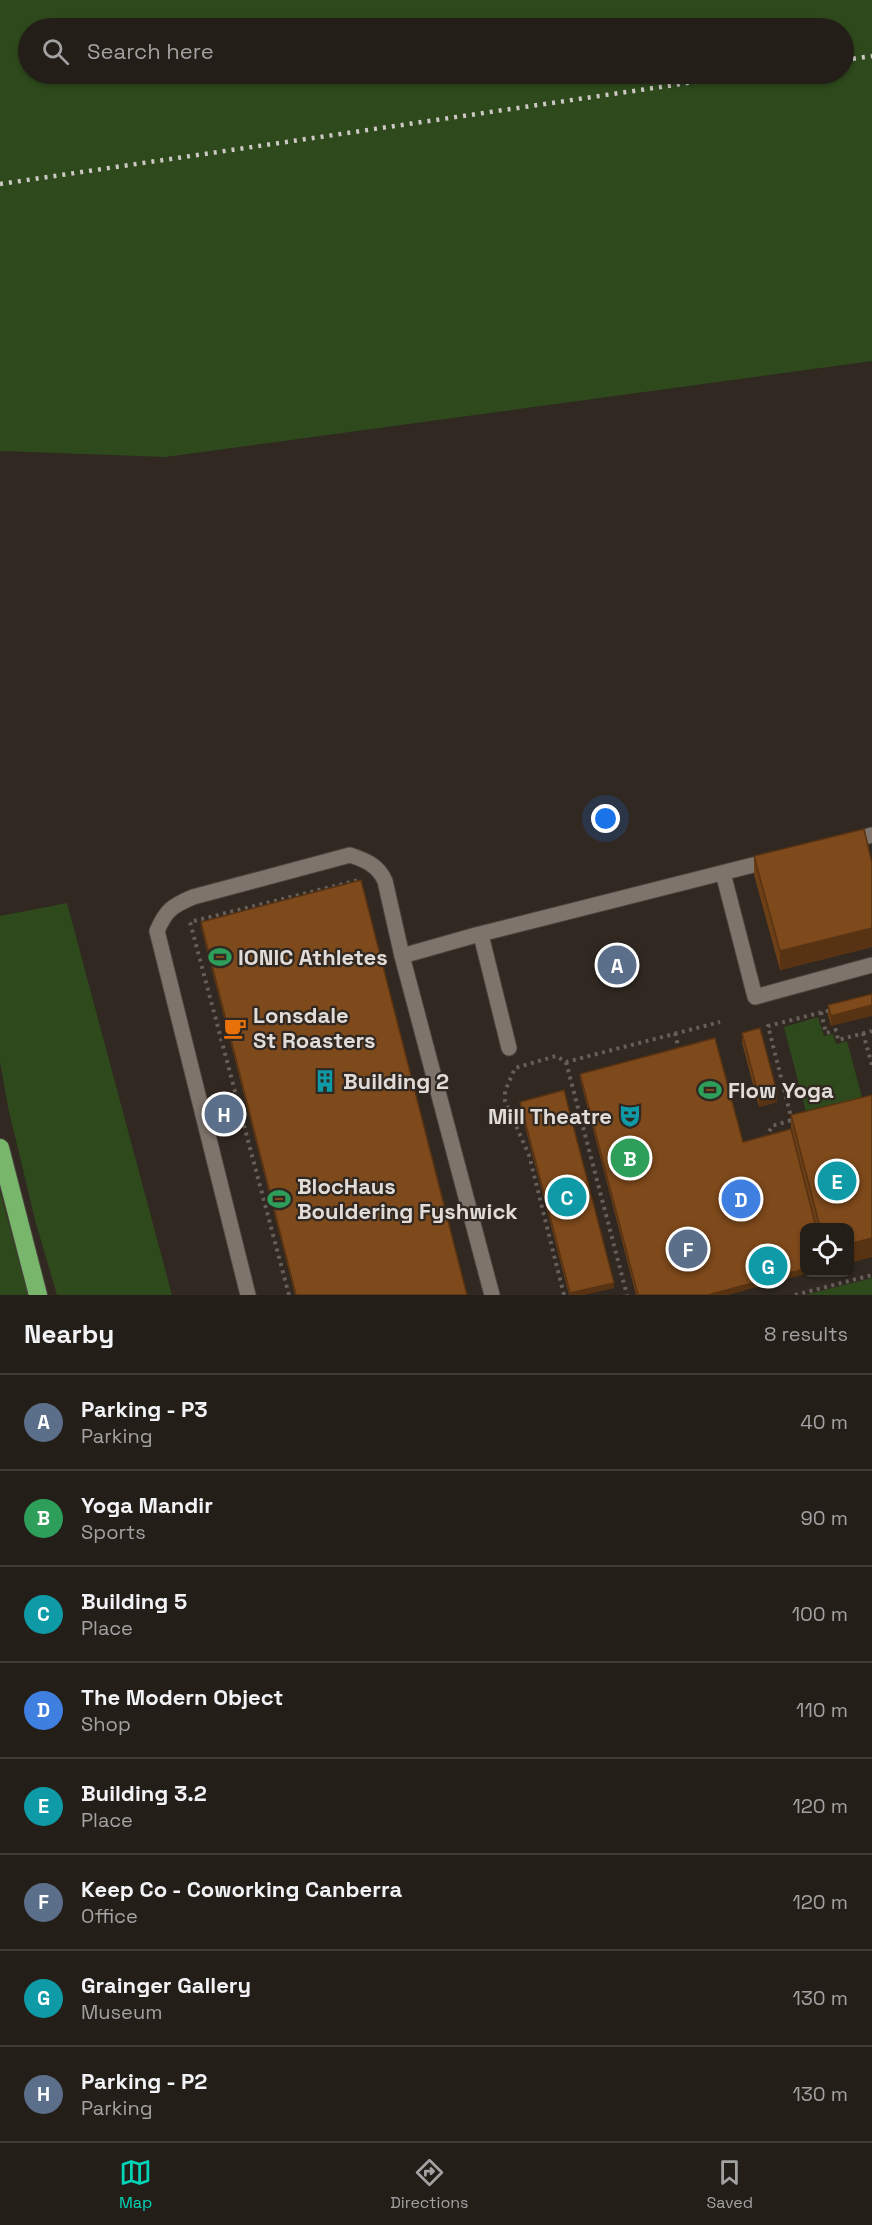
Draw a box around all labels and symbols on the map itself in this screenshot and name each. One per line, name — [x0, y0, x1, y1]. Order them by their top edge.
your location — [591, 804, 620, 833]
pin: A — [598, 942, 636, 988]
place label: IONIC Athletes — [238, 943, 388, 971]
sports icon: IONIC Athletes — [207, 944, 233, 970]
place label: Lonsdale St Roasters — [253, 1001, 376, 1054]
cafe icon: Lonsdale St Roasters — [222, 1015, 248, 1041]
place label: Building 2 — [343, 1067, 449, 1095]
building icon: Building 2 — [312, 1068, 338, 1094]
place label: Flow Yoga — [728, 1076, 834, 1104]
sports icon: Flow Yoga — [697, 1077, 723, 1103]
pin: H — [204, 1092, 244, 1136]
place label: Mill Theatre — [488, 1102, 612, 1130]
theatre icon: Mill Theatre — [617, 1103, 643, 1129]
pin: B — [610, 1136, 650, 1180]
pin: E — [818, 1158, 856, 1204]
place label: BlocHaus Bouldering Fyshwick — [297, 1172, 518, 1225]
pin: C — [548, 1174, 586, 1220]
pin: D — [722, 1176, 760, 1222]
sports icon: BlocHaus Bouldering Fyshwick — [266, 1186, 292, 1212]
pin: F — [668, 1226, 708, 1272]
pin: G — [748, 1244, 788, 1288]

